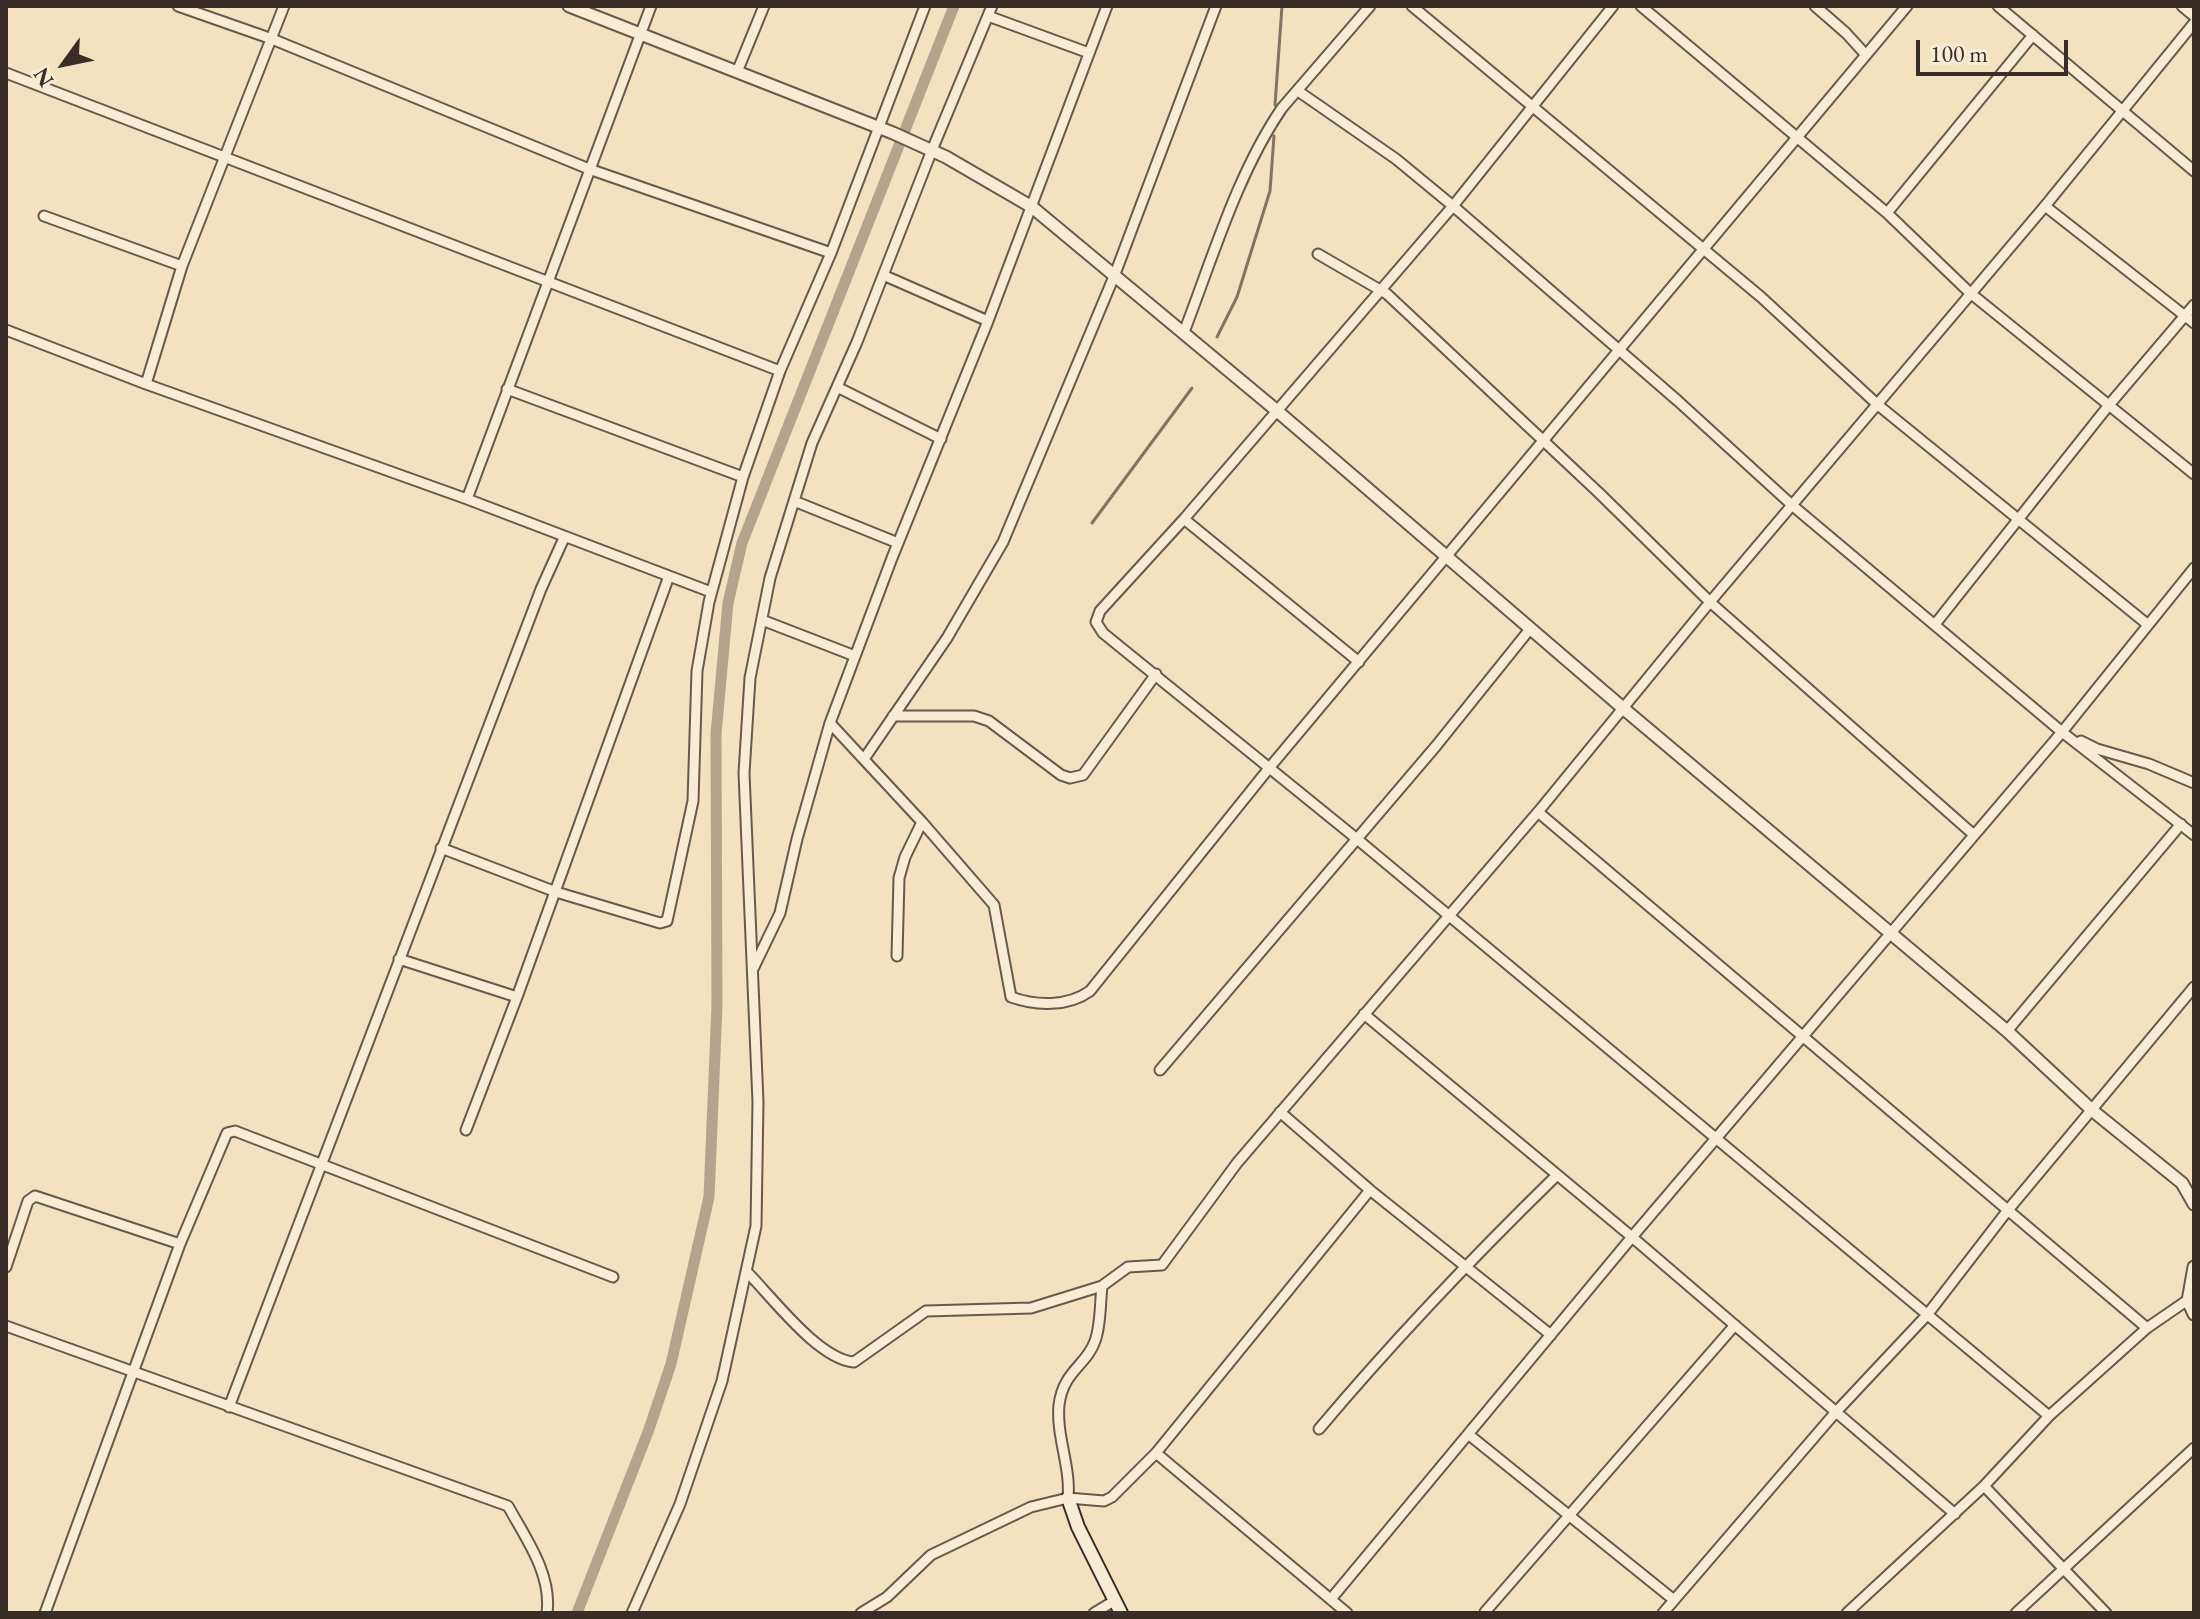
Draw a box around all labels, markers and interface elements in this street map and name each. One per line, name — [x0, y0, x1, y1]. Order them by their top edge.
north arrow — [24, 24, 104, 104]
scale bar — [1920, 24, 2072, 74]
text: 100 m — [1930, 38, 1988, 69]
text: N — [26, 62, 60, 93]

